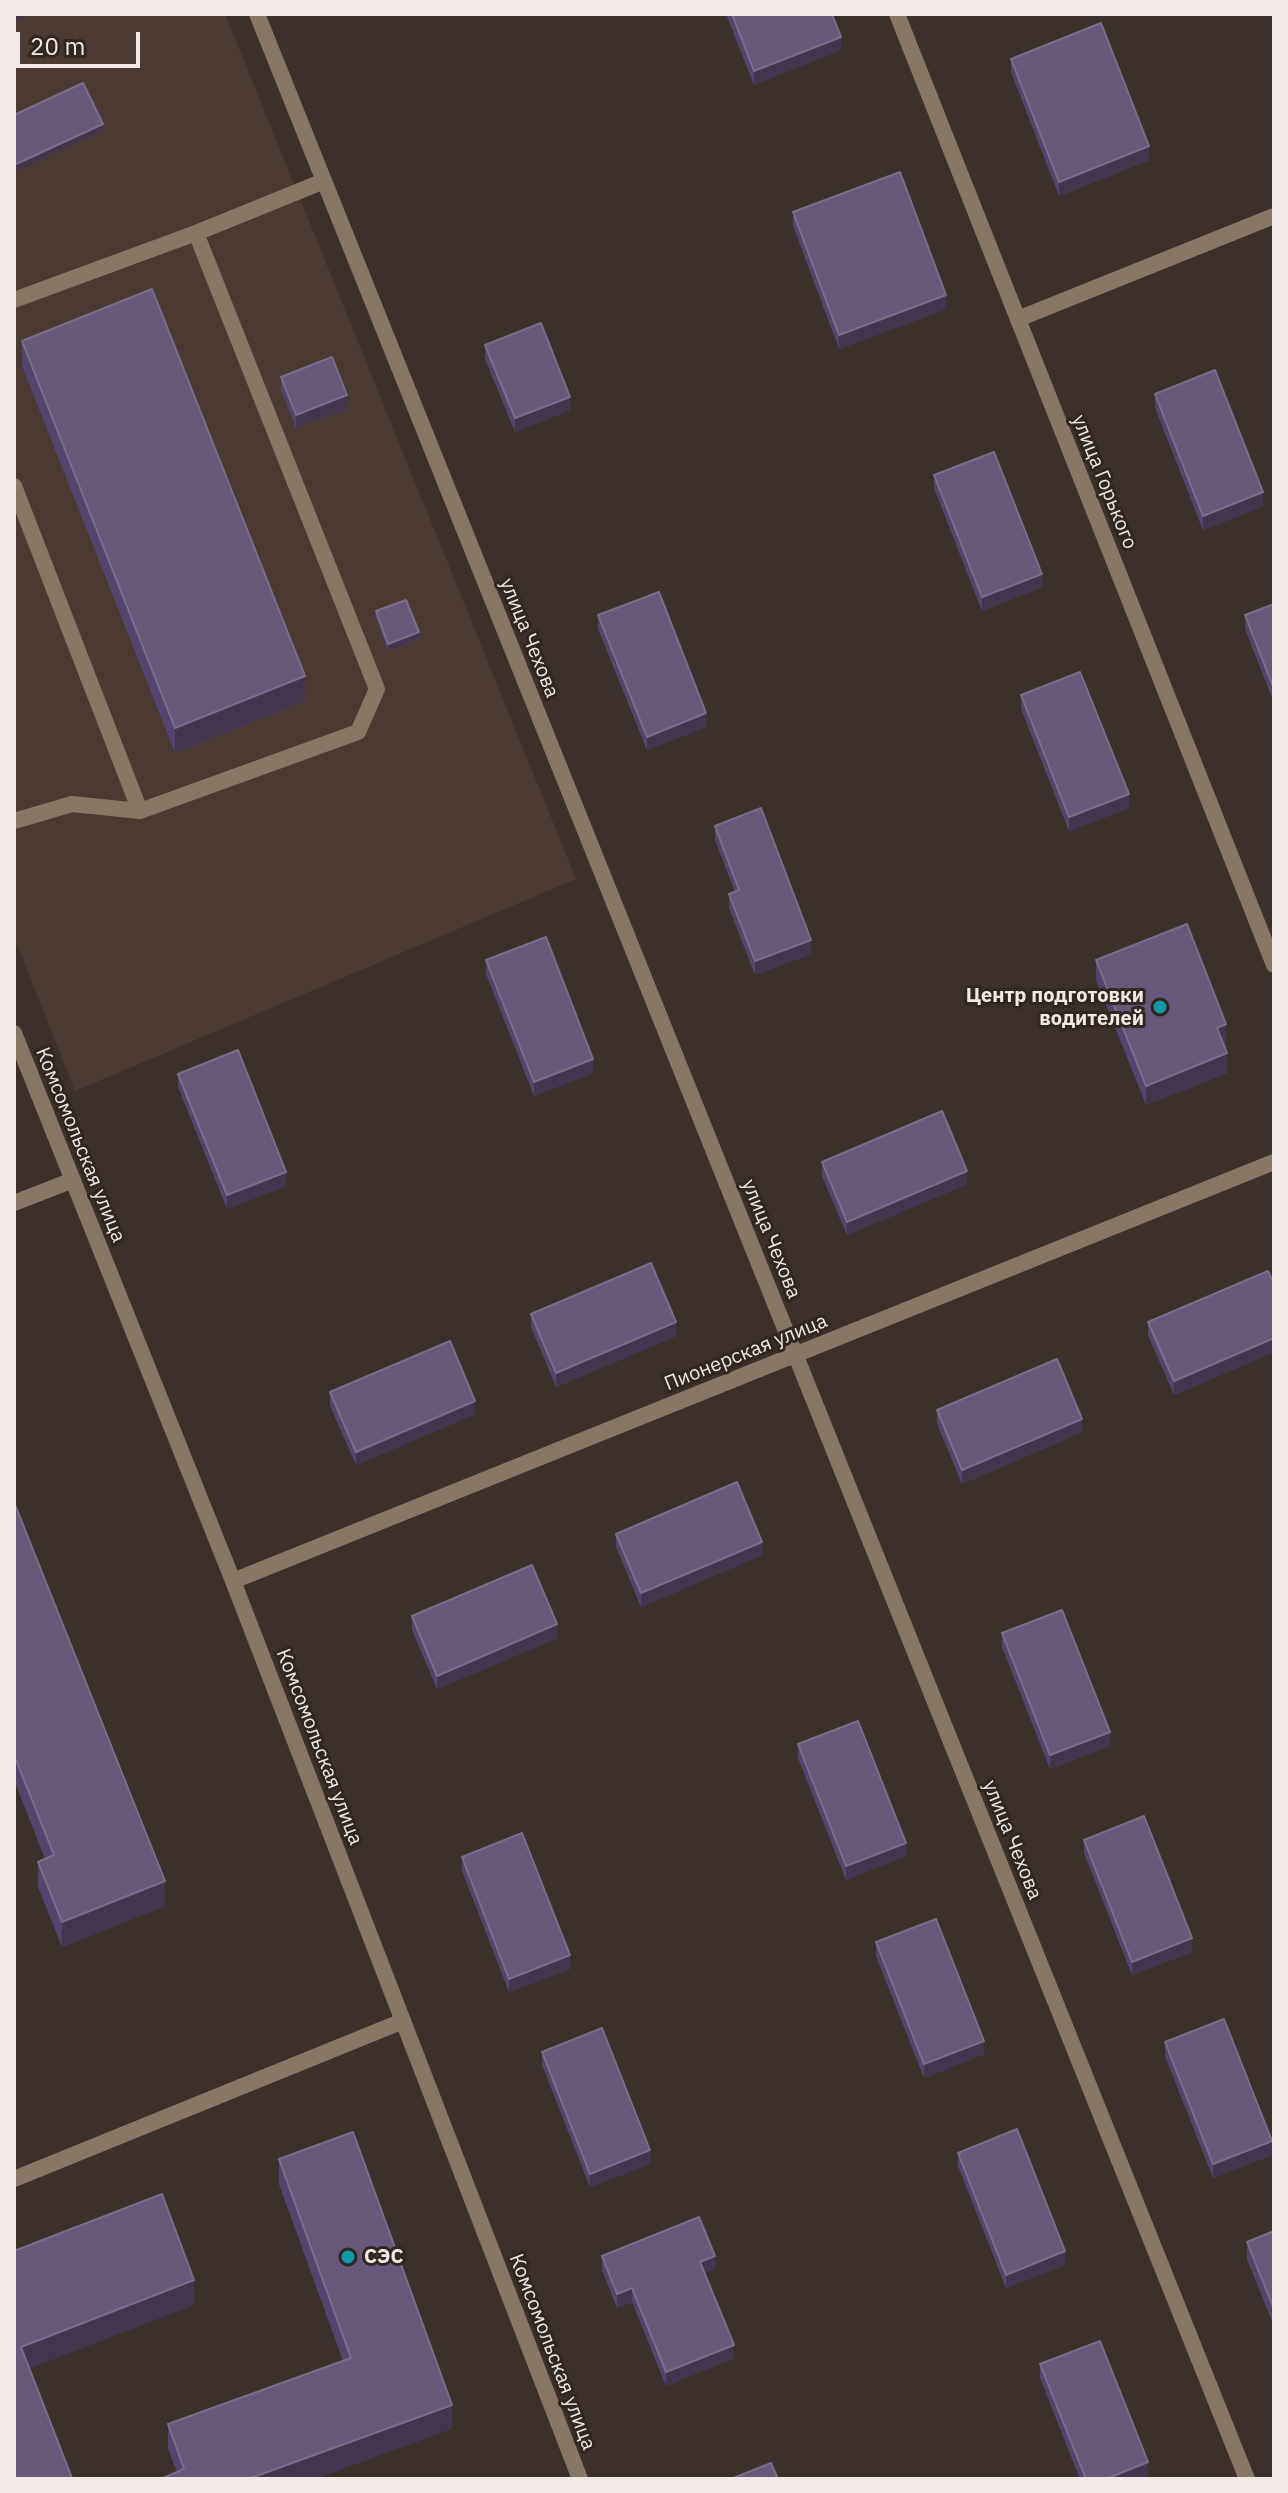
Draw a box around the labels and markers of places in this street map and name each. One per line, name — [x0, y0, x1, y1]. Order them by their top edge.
place label: Центр подготовки водителей — [966, 984, 1144, 1031]
marker: Центр подготовки водителей — [1151, 998, 1169, 1016]
place label: СЭС — [364, 2245, 403, 2269]
marker: СЭС — [339, 2248, 357, 2266]

